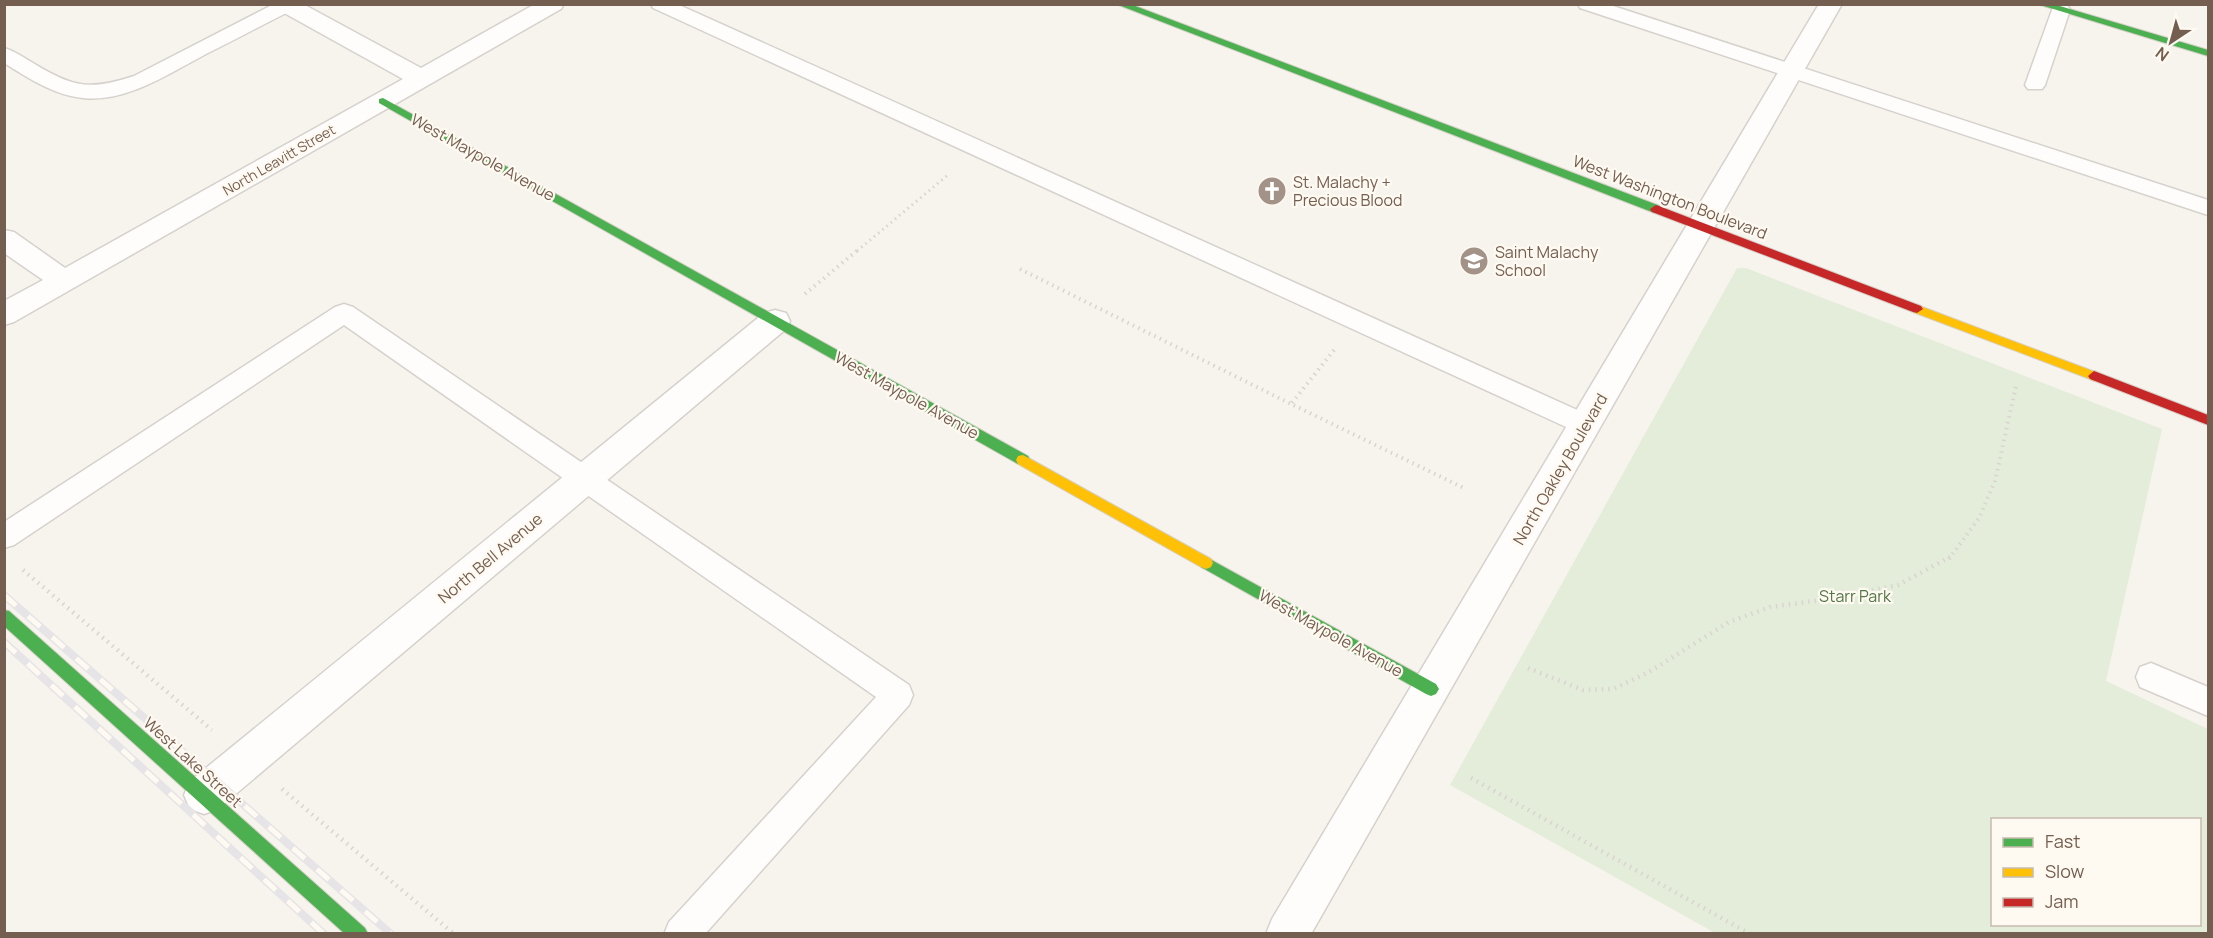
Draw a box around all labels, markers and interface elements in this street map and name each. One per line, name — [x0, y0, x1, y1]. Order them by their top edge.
north arrow — [2141, 12, 2201, 72]
text: N — [2151, 42, 2173, 66]
street label: West Maypole Avenue — [407, 108, 559, 206]
street label: North Leavitt Street — [219, 119, 339, 200]
street label: West Washington Boulevard — [1570, 150, 1770, 244]
place label: St. Malachy + Precious Blood — [1293, 171, 1403, 211]
church icon: St. Malachy + Precious Blood — [1256, 175, 1288, 207]
place label: Saint Malachy School — [1495, 241, 1599, 281]
school or university icon: Saint Malachy School — [1458, 245, 1490, 277]
street label: West Maypole Avenue — [831, 346, 983, 444]
street label: North Oakley Boulevard — [1508, 389, 1612, 549]
street label: North Bell Avenue — [433, 508, 547, 608]
street label: West Maypole Avenue — [1255, 584, 1407, 682]
park label: Starr Park — [1819, 585, 1892, 607]
street label: West Lake Street — [139, 712, 247, 812]
legend — [1991, 818, 2201, 926]
text: Fast — [2045, 829, 2080, 853]
text: Slow — [2045, 859, 2085, 883]
text: Jam — [2045, 889, 2079, 913]

